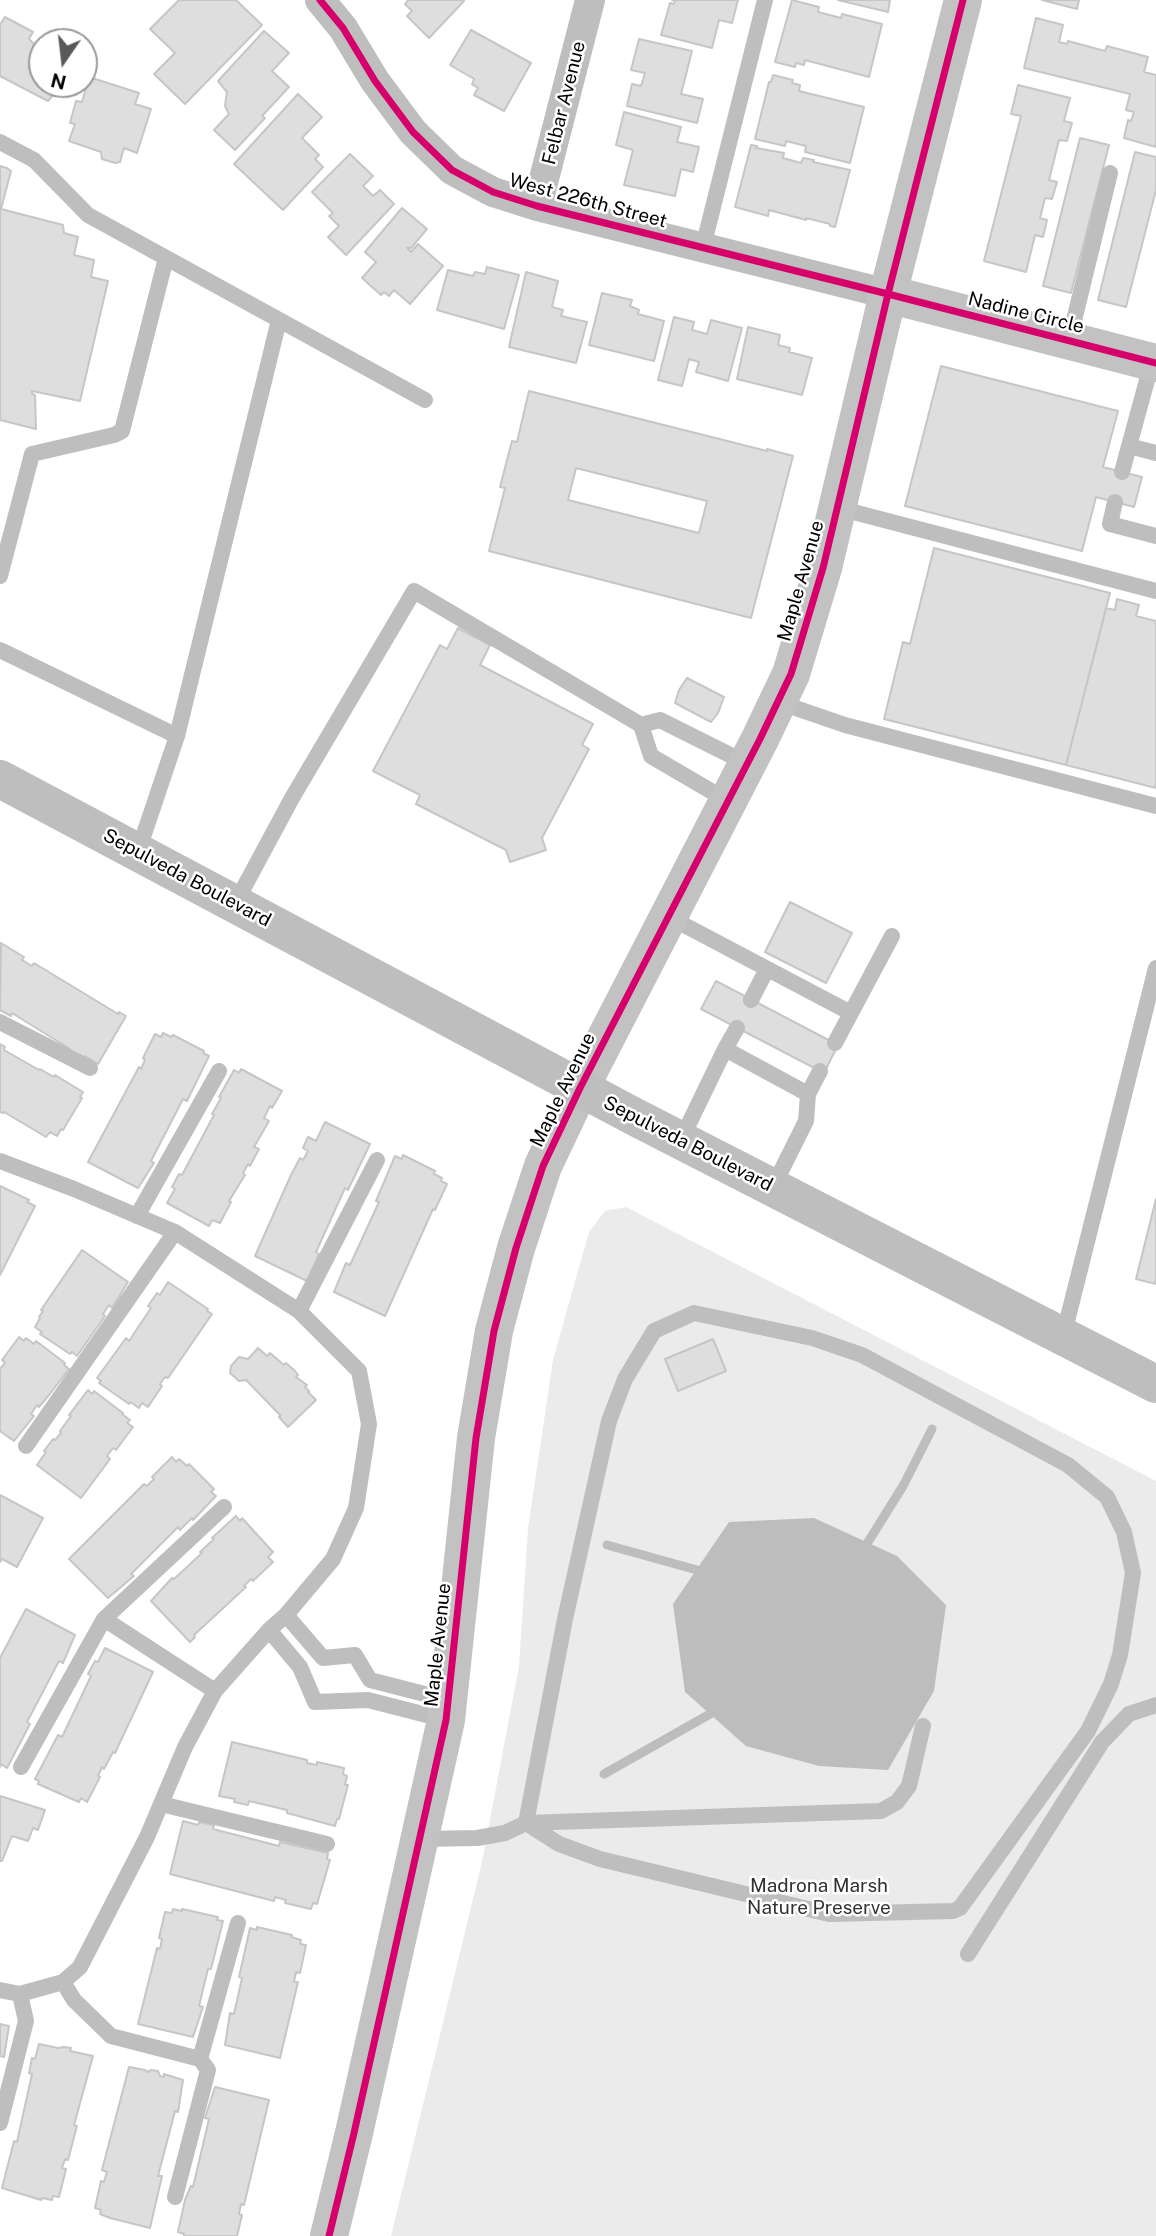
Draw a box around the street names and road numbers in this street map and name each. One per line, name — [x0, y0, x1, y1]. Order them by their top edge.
street label: Felbar Avenue — [538, 39, 590, 167]
street label: West 226th Street — [507, 169, 669, 233]
street label: Nadine Circle — [966, 288, 1086, 338]
street label: Maple Avenue — [773, 518, 829, 644]
street label: Sepulveda Boulevard — [99, 824, 275, 932]
street label: Maple Avenue — [525, 1029, 601, 1151]
street label: Sepulveda Boulevard — [600, 1091, 776, 1197]
street label: Maple Avenue — [420, 1582, 456, 1708]

